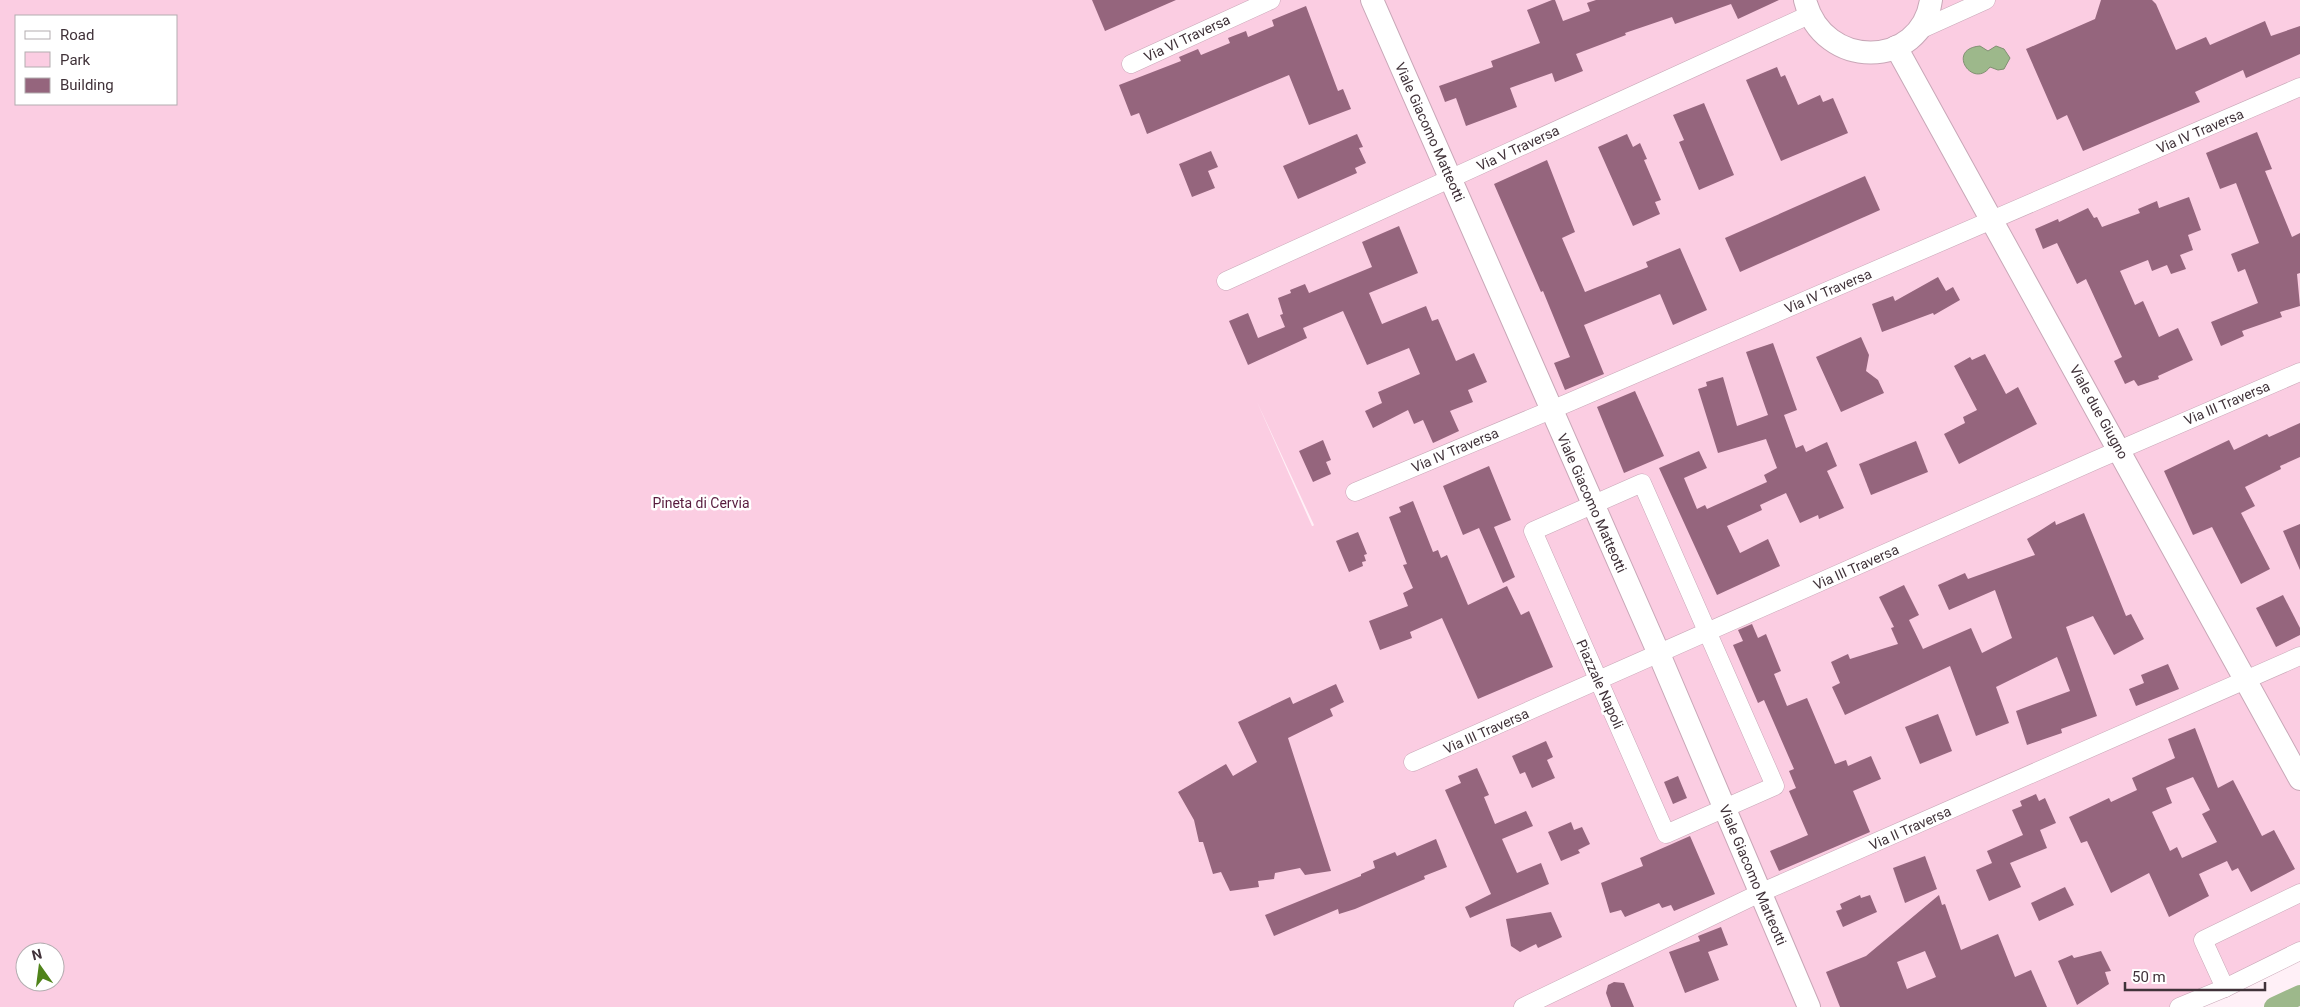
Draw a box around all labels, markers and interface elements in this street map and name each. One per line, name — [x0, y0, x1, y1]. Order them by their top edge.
street label: Via VI Traversa — [1142, 11, 1232, 65]
legend — [15, 15, 178, 105]
text: Road — [60, 26, 94, 44]
text: Park — [60, 51, 91, 69]
street label: Viale Giacomo Matteotti — [1392, 60, 1468, 204]
text: Building — [60, 76, 114, 94]
street label: Via IV Traversa — [2154, 105, 2246, 157]
street label: Via V Traversa — [1474, 122, 1562, 174]
street label: Via IV Traversa — [1782, 265, 1874, 317]
street label: Viale due Giugno — [2067, 362, 2131, 462]
street label: Via III Traversa — [2182, 378, 2272, 428]
street label: Via IV Traversa — [1409, 424, 1501, 476]
street label: Viale Giacomo Matteotti — [1554, 431, 1630, 575]
park label: Pineta di Cervia — [652, 495, 750, 511]
street label: Via III Traversa — [1811, 541, 1901, 593]
street label: Piazzale Napoli — [1573, 637, 1627, 731]
street label: Via III Traversa — [1441, 705, 1531, 757]
street label: Viale Giacomo Matteotti — [1716, 802, 1790, 948]
street label: Via II Traversa — [1867, 803, 1953, 853]
north arrow — [15, 942, 65, 992]
text: N — [30, 945, 44, 963]
scale bar — [2125, 960, 2265, 992]
text: 50 m — [2132, 968, 2166, 986]

